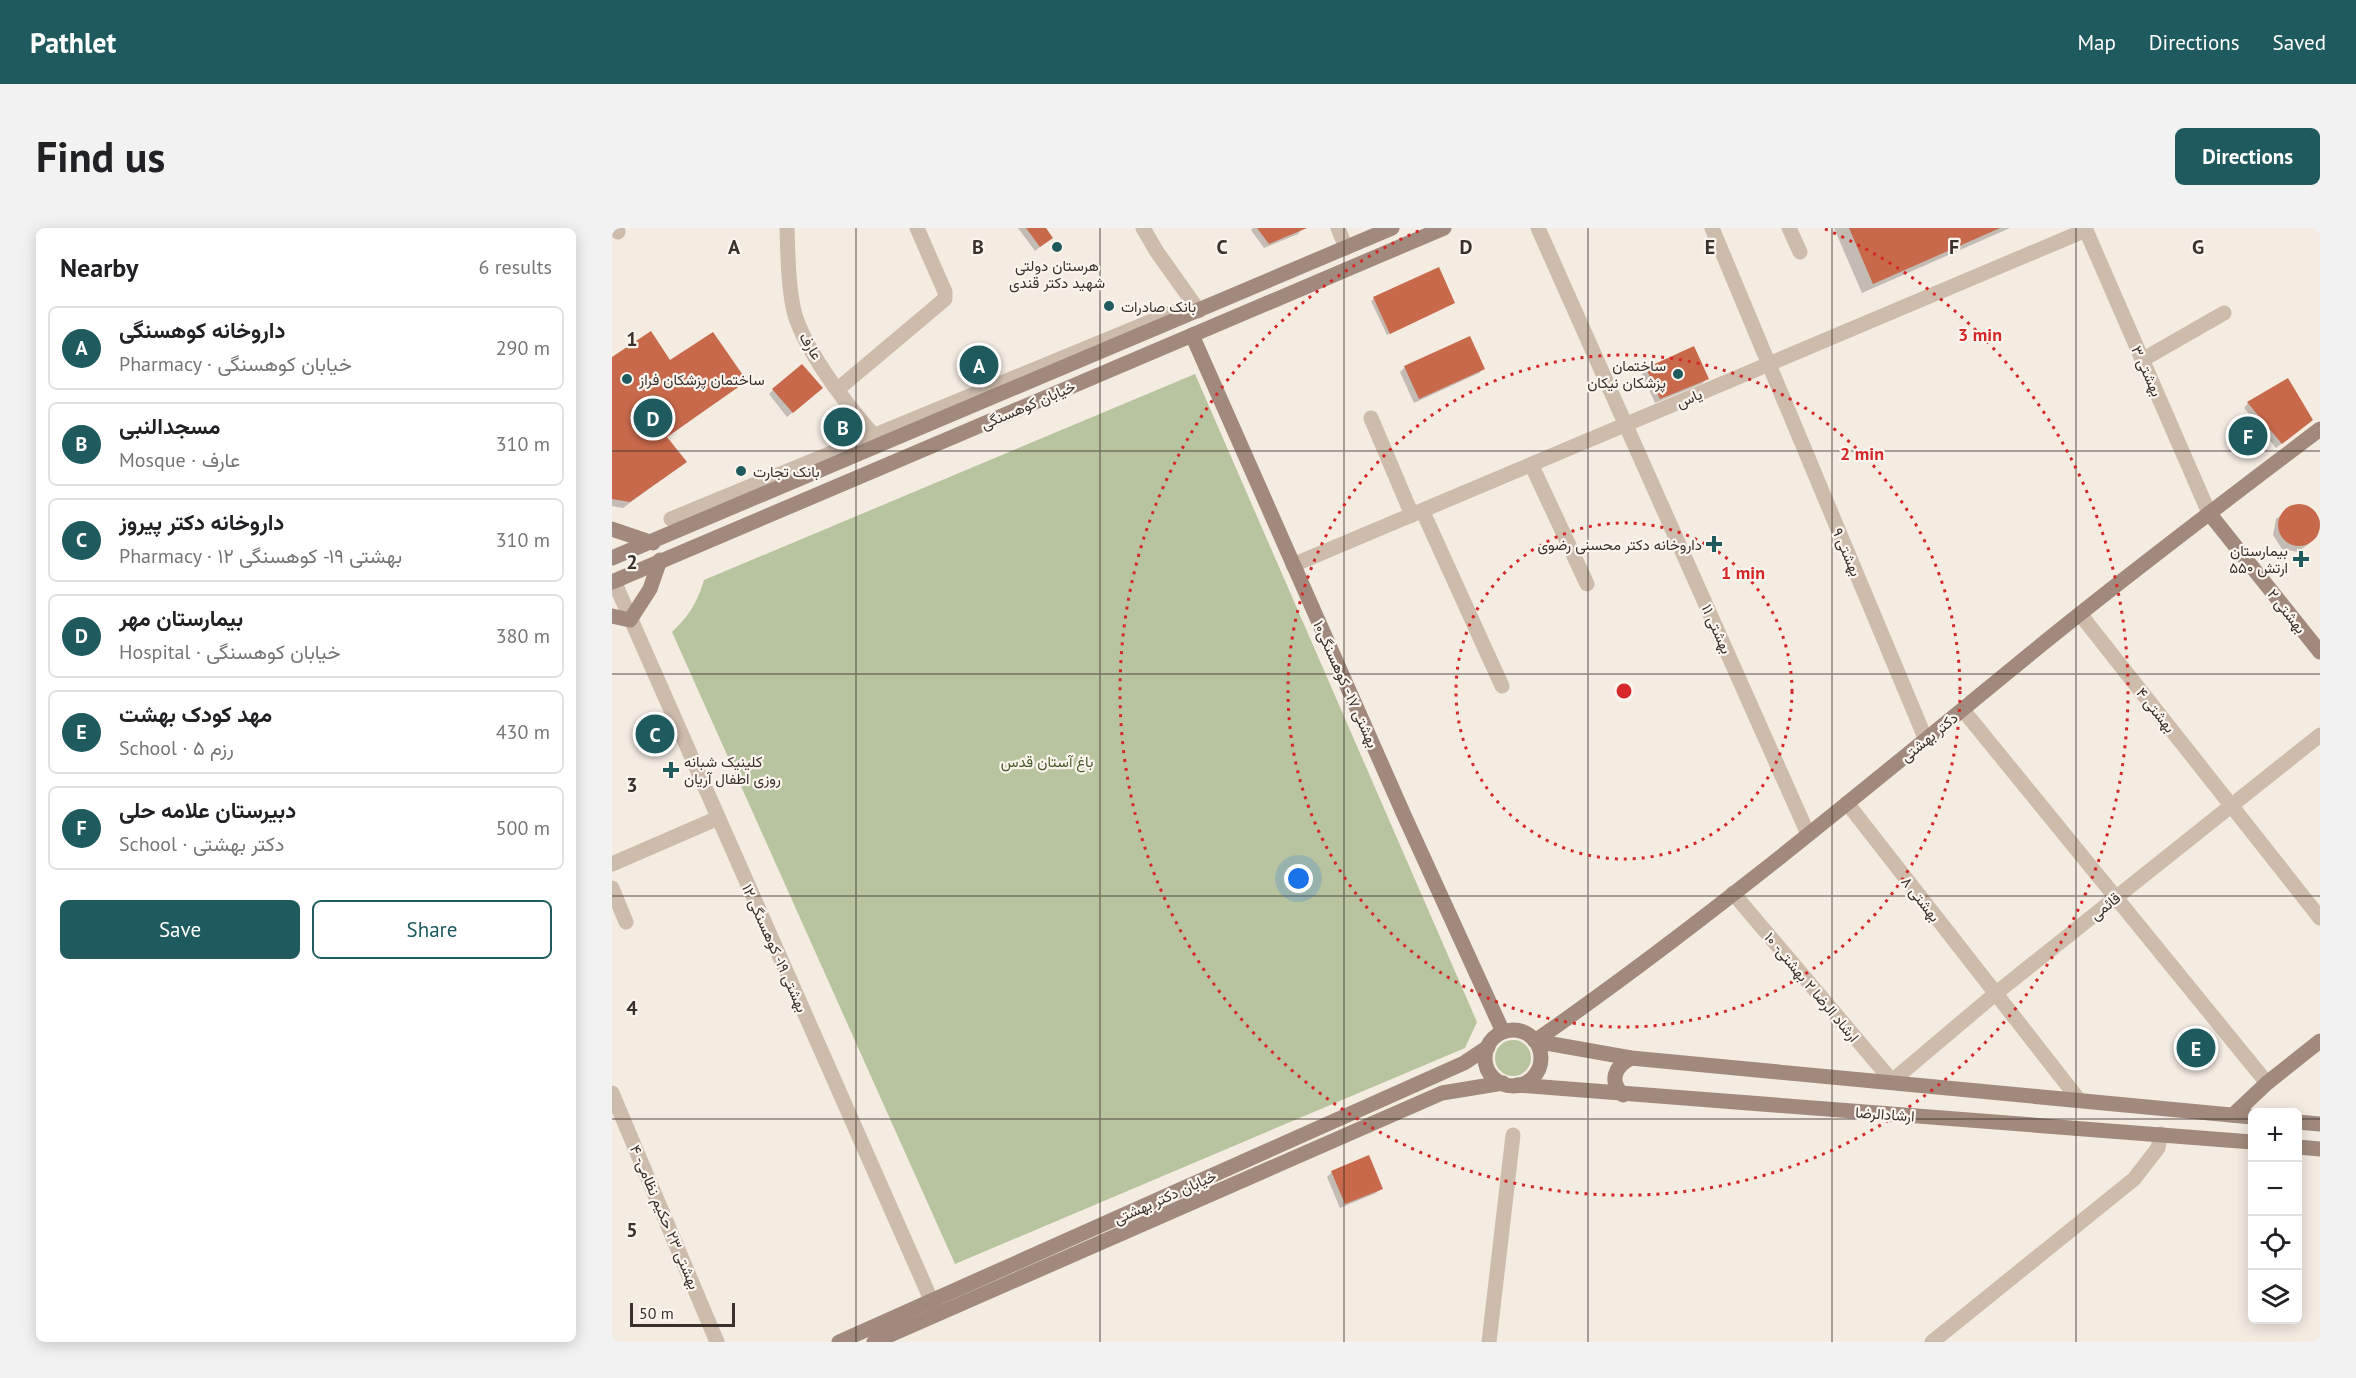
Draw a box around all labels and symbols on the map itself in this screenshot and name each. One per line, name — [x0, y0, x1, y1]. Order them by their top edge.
text: A — [728, 234, 741, 260]
text: B — [972, 234, 984, 260]
text: C — [1216, 234, 1228, 260]
text: D — [1460, 234, 1473, 260]
text: E — [1705, 234, 1715, 260]
text: F — [1949, 234, 1959, 260]
text: G — [2192, 234, 2204, 260]
marker: هرستان دولتی شهید دکتر قندی — [1050, 240, 1064, 254]
place label: هرستان دولتی شهید دکتر قندی — [1009, 256, 1105, 293]
place label: بانک صادرات — [1121, 297, 1196, 316]
marker: بانک صادرات — [1102, 299, 1116, 313]
text: 3 min — [1958, 323, 2002, 346]
text: 1 — [626, 326, 638, 352]
street label: عارف — [795, 329, 827, 363]
pin: A — [960, 342, 998, 388]
street label: بهشتی ۳ — [2127, 343, 2167, 400]
place label: ساختمان پزشکان نیکان — [1587, 356, 1666, 393]
marker: ساختمان پزشکان نیکان — [1671, 367, 1685, 381]
place label: ساختمان پزشکان فراز — [638, 370, 765, 390]
marker: ساختمان پزشکان فراز — [620, 372, 634, 386]
street label: خیابان کوهسنگی — [978, 377, 1078, 434]
street label: یاس — [1673, 384, 1705, 413]
pin: D — [634, 396, 672, 441]
pin: B — [824, 404, 862, 450]
pin: F — [2228, 414, 2268, 458]
text: 2 min — [1840, 442, 1884, 465]
place label: بانک تجارت — [753, 462, 820, 481]
marker: بانک تجارت — [734, 464, 748, 478]
street label: بهشتی ۹ — [1827, 525, 1866, 580]
place label: داروخانه دکتر محسنی رضوی — [1537, 535, 1702, 555]
marker: داروخانه دکتر محسنی رضوی — [1707, 537, 1721, 551]
place label: بیمارستان ۵۵۰ ارتش — [2229, 541, 2288, 578]
text: 2 — [626, 549, 638, 575]
marker: بیمارستان ۵۵۰ ارتش — [2292, 550, 2310, 568]
text: 1 min — [1721, 561, 1765, 584]
street label: بهشتی ۲ — [2263, 585, 2310, 638]
street label: بهشتی ۱۱ — [1697, 601, 1736, 657]
street label: بهشتی ۱۷ - کوهسنگی۱۰ — [1308, 617, 1383, 751]
centre of rings — [1614, 681, 1634, 701]
street label: بهشتی ۴ — [2132, 684, 2180, 737]
street label: دکتر بهشتی — [1896, 708, 1962, 767]
pin: C — [636, 712, 675, 756]
place label: کلینیک شبانه روزی اطفال آریان — [684, 752, 781, 789]
park label: باغ آستان قدس — [1001, 752, 1093, 773]
marker: کلینیک شبانه روزی اطفال آریان — [662, 761, 680, 779]
text: 3 — [626, 772, 638, 798]
your location — [1284, 864, 1313, 893]
street label: بهشتی ۸ — [1897, 872, 1945, 926]
street label: بهشتی ۱۹- کوهسنگی ۱۲ — [737, 881, 812, 1016]
street label: قائمی — [2086, 888, 2125, 925]
street label: ارشاد الرضا ۲ بهشتی- ۱۰ — [1760, 928, 1864, 1046]
text: 4 — [626, 995, 638, 1021]
pin: E — [2176, 1026, 2216, 1070]
street label: ارشادالرضا — [1855, 1102, 1915, 1126]
street label: بهشتی ۲۳ حکیم نظامی- ۴ — [625, 1142, 704, 1293]
street label: خیابان دکتر بهشتی — [1111, 1166, 1220, 1229]
text: 5 — [626, 1217, 638, 1243]
scale bar — [630, 1300, 735, 1328]

